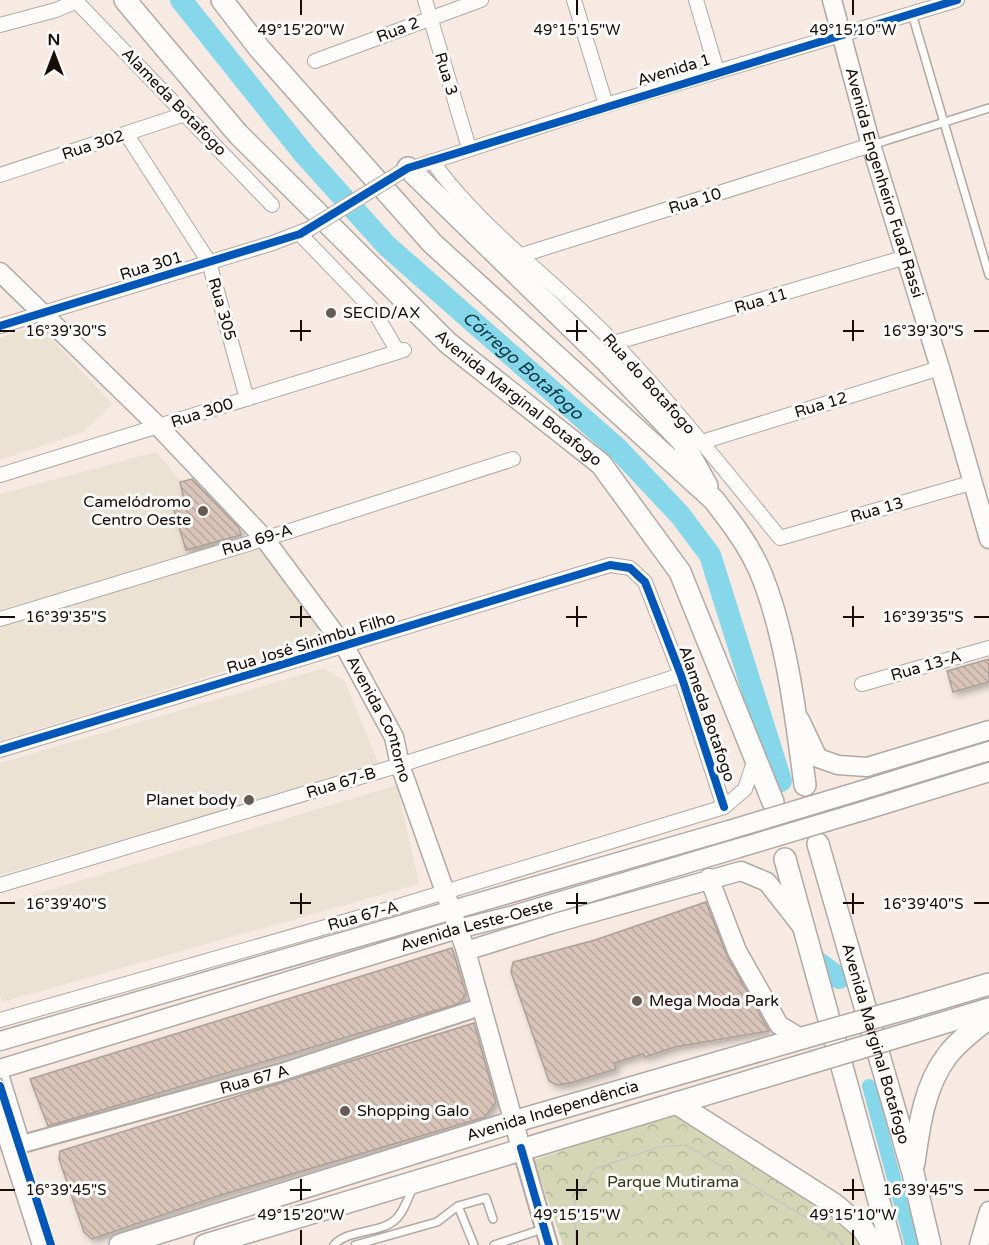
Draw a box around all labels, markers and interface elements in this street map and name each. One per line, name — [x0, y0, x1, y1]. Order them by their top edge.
street label: Rua 2 — [374, 13, 422, 47]
text: 49°15'20"W — [258, 21, 344, 39]
text: 49°15'15"W — [534, 21, 620, 39]
text: 49°15'10"W — [810, 21, 896, 39]
north arrow — [24, 24, 84, 84]
text: N — [48, 30, 60, 50]
street label: Alameda Botafogo — [117, 44, 231, 160]
street label: Avenida 1 — [635, 49, 713, 91]
street label: Rua 3 — [430, 50, 462, 98]
street label: Avenida Engenheiro Fuad Rassi — [841, 65, 928, 300]
street label: Rua 302 — [59, 126, 127, 164]
street label: Rua 10 — [666, 183, 724, 219]
street label: Rua 301 — [117, 247, 185, 285]
street label: Rua 305 — [204, 275, 240, 343]
street label: Rua 11 — [732, 284, 790, 318]
place label: SECID/AX — [343, 303, 420, 323]
marker: SECID/AX — [324, 306, 338, 320]
water label: Córrego Botafogo — [458, 307, 589, 425]
text: 16°39'30"S — [26, 322, 106, 340]
text: 16°39'30"S — [883, 322, 963, 340]
street label: Avenida Marginal Botafogo — [431, 326, 606, 471]
street label: Rua do Botafogo — [598, 329, 700, 439]
street label: Rua 12 — [792, 387, 850, 423]
street label: Rua 300 — [168, 394, 236, 432]
place label: Camelódromo Centro Oeste — [83, 492, 191, 530]
street label: Rua 13 — [848, 493, 906, 527]
marker: Camelódromo Centro Oeste — [196, 504, 210, 518]
street label: Rua 69-A — [219, 520, 295, 560]
text: 16°39'35"S — [26, 608, 106, 626]
street label: Rua José Sinimbu Filho — [224, 608, 398, 678]
text: 16°39'35"S — [883, 608, 963, 626]
street label: Alameda Botafogo — [674, 643, 740, 785]
street label: Rua 13-A — [888, 646, 964, 686]
street label: Avenida Contorno — [342, 652, 415, 785]
street label: Rua 67-B — [304, 763, 378, 803]
place label: Planet body — [146, 790, 237, 810]
marker: Planet body — [242, 793, 256, 807]
street label: Avenida Leste-Oeste — [398, 894, 555, 956]
text: 16°39'40"S — [26, 895, 106, 913]
text: 16°39'40"S — [883, 895, 963, 913]
street label: Rua 67-A — [325, 896, 401, 936]
street label: Avenida Marginal Botafogo — [837, 941, 914, 1147]
place label: Mega Moda Park — [649, 991, 779, 1011]
marker: Mega Moda Park — [630, 994, 644, 1008]
street label: Rua 67 A — [218, 1060, 291, 1099]
street label: Avenida Independência — [464, 1076, 641, 1146]
place label: Shopping Galo — [357, 1101, 469, 1121]
marker: Shopping Galo — [338, 1104, 352, 1118]
park label: Parque Mutirama — [607, 1172, 739, 1192]
text: 16°39'45"S — [26, 1181, 106, 1199]
text: 16°39'45"S — [883, 1181, 963, 1199]
text: 49°15'20"W — [258, 1206, 344, 1224]
text: 49°15'15"W — [534, 1206, 620, 1224]
text: 49°15'10"W — [810, 1206, 896, 1224]

